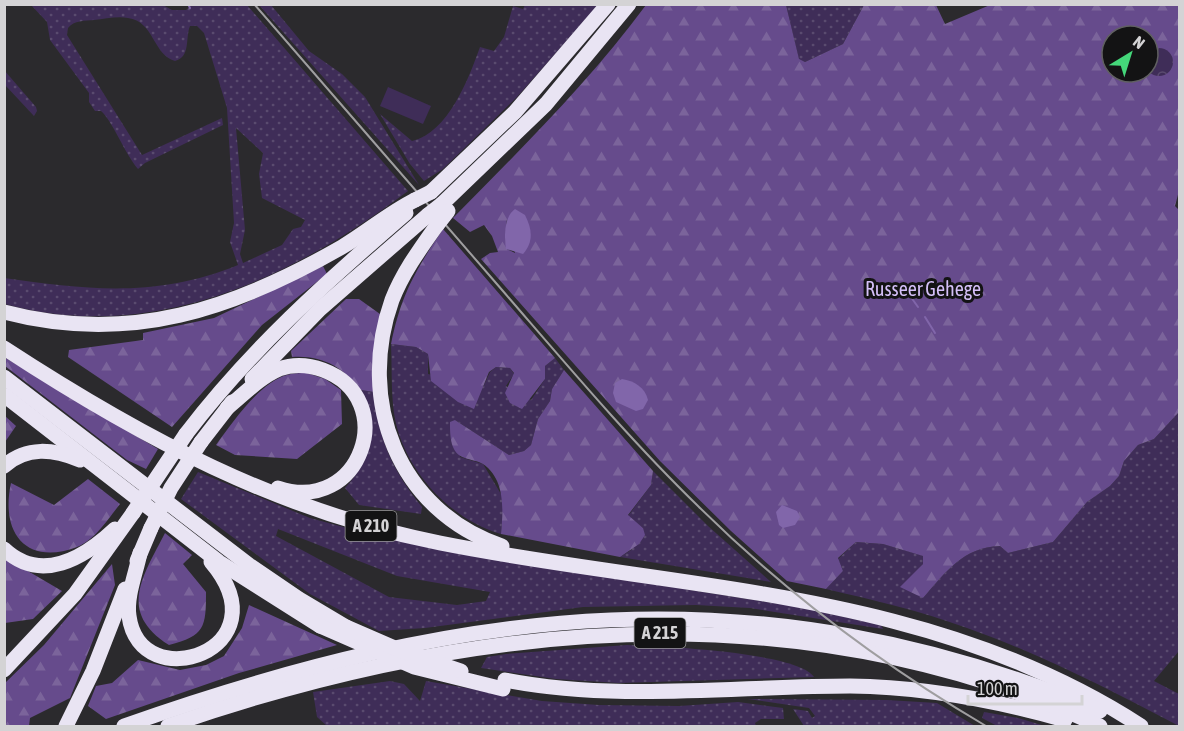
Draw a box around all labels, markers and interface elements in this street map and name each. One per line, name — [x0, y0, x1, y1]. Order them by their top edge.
north arrow — [1100, 24, 1160, 84]
text: N — [1130, 32, 1149, 52]
park label: Russeer Gehege — [865, 277, 981, 300]
road number: A 210 — [346, 511, 397, 541]
road number: A 215 — [634, 618, 686, 648]
scale bar — [968, 668, 1082, 706]
text: 100 m — [977, 678, 1018, 699]

